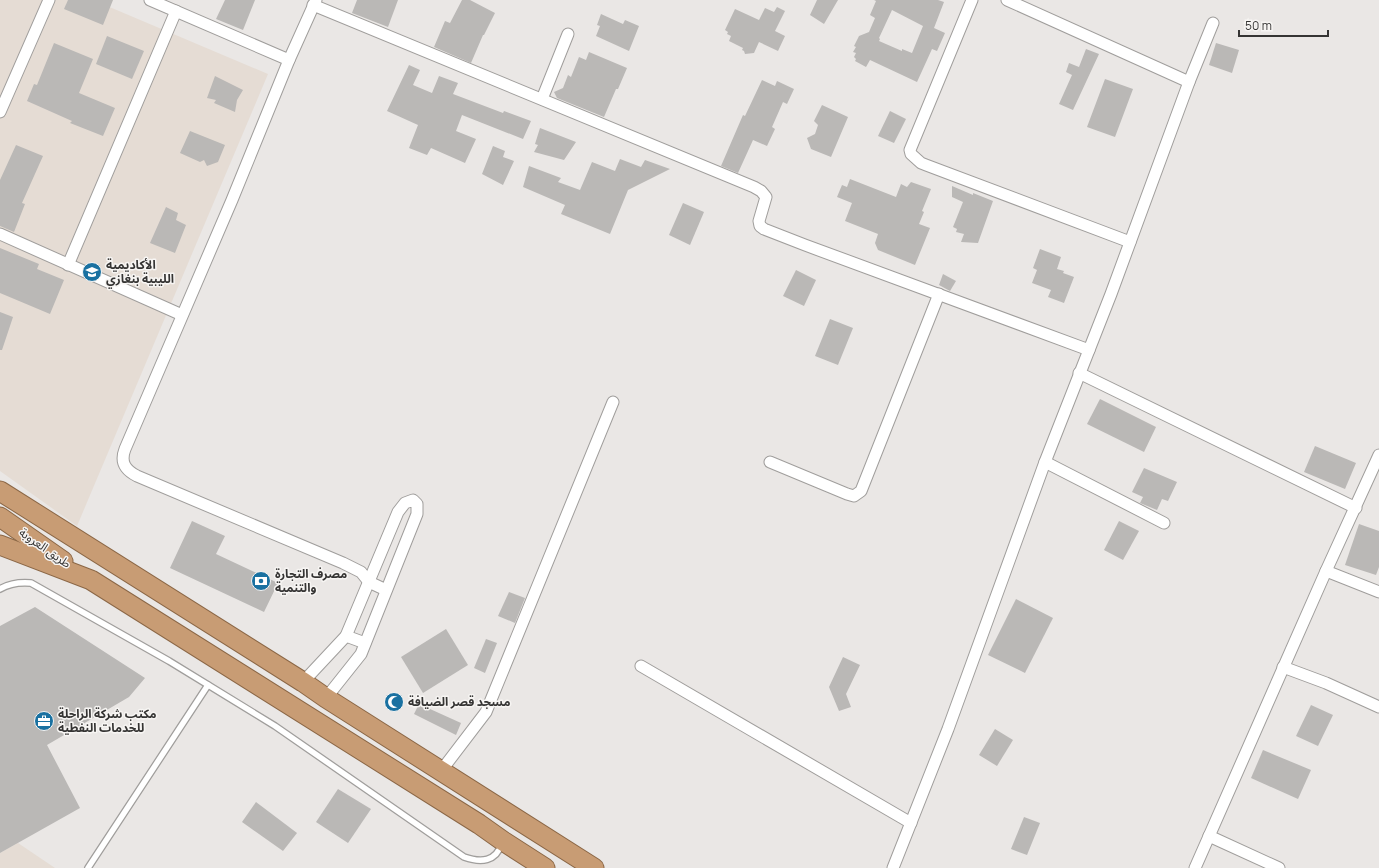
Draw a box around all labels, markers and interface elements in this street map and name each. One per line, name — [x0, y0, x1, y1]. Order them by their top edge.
scale bar — [1239, 12, 1328, 38]
text: 50 m — [1245, 17, 1272, 34]
place label: الأكاديمية الليبية بنغازي — [106, 256, 174, 289]
school or university icon: الأكاديمية الليبية بنغازي — [81, 261, 103, 283]
street label: طريق العروبة — [16, 524, 75, 572]
place label: مصرف التجارة والتنمية — [275, 565, 347, 596]
bank icon: مصرف التجارة والتنمية — [250, 570, 272, 592]
mosque icon: مسجد قصر الضيافة — [383, 691, 405, 713]
place label: مسجد قصر الضيافة — [408, 693, 511, 710]
place label: مكتب شركة الراحلة للخدمات النفطية — [58, 705, 157, 736]
office icon: مكتب شركة الراحلة للخدمات النفطية — [33, 710, 55, 732]

